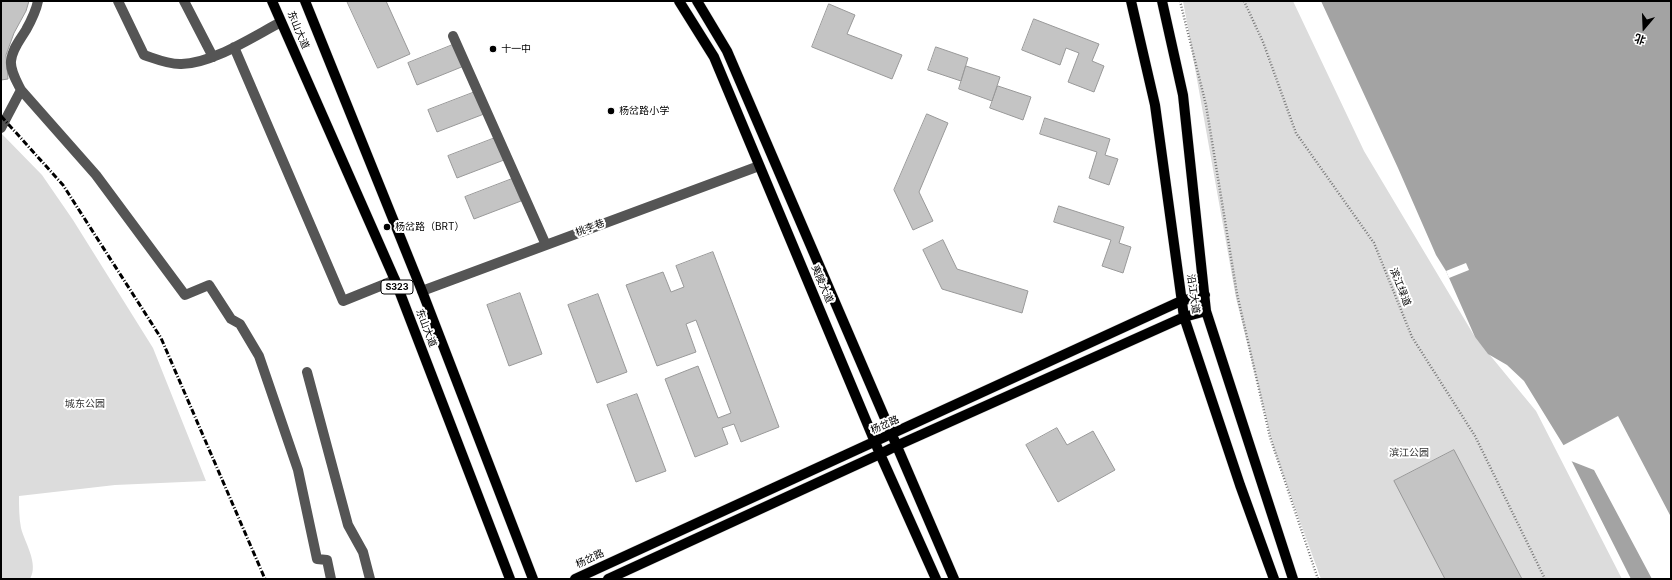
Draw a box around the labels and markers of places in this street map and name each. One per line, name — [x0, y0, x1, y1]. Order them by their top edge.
place label: 十一中 — [501, 43, 531, 55]
marker: 十一中 — [488, 44, 498, 54]
place label: 杨岔路小学 — [619, 105, 669, 117]
marker: 杨岔路小学 — [606, 106, 616, 116]
place label: 杨岔路（BRT） — [395, 221, 464, 233]
marker: 杨岔路（BRT） — [382, 222, 392, 232]

